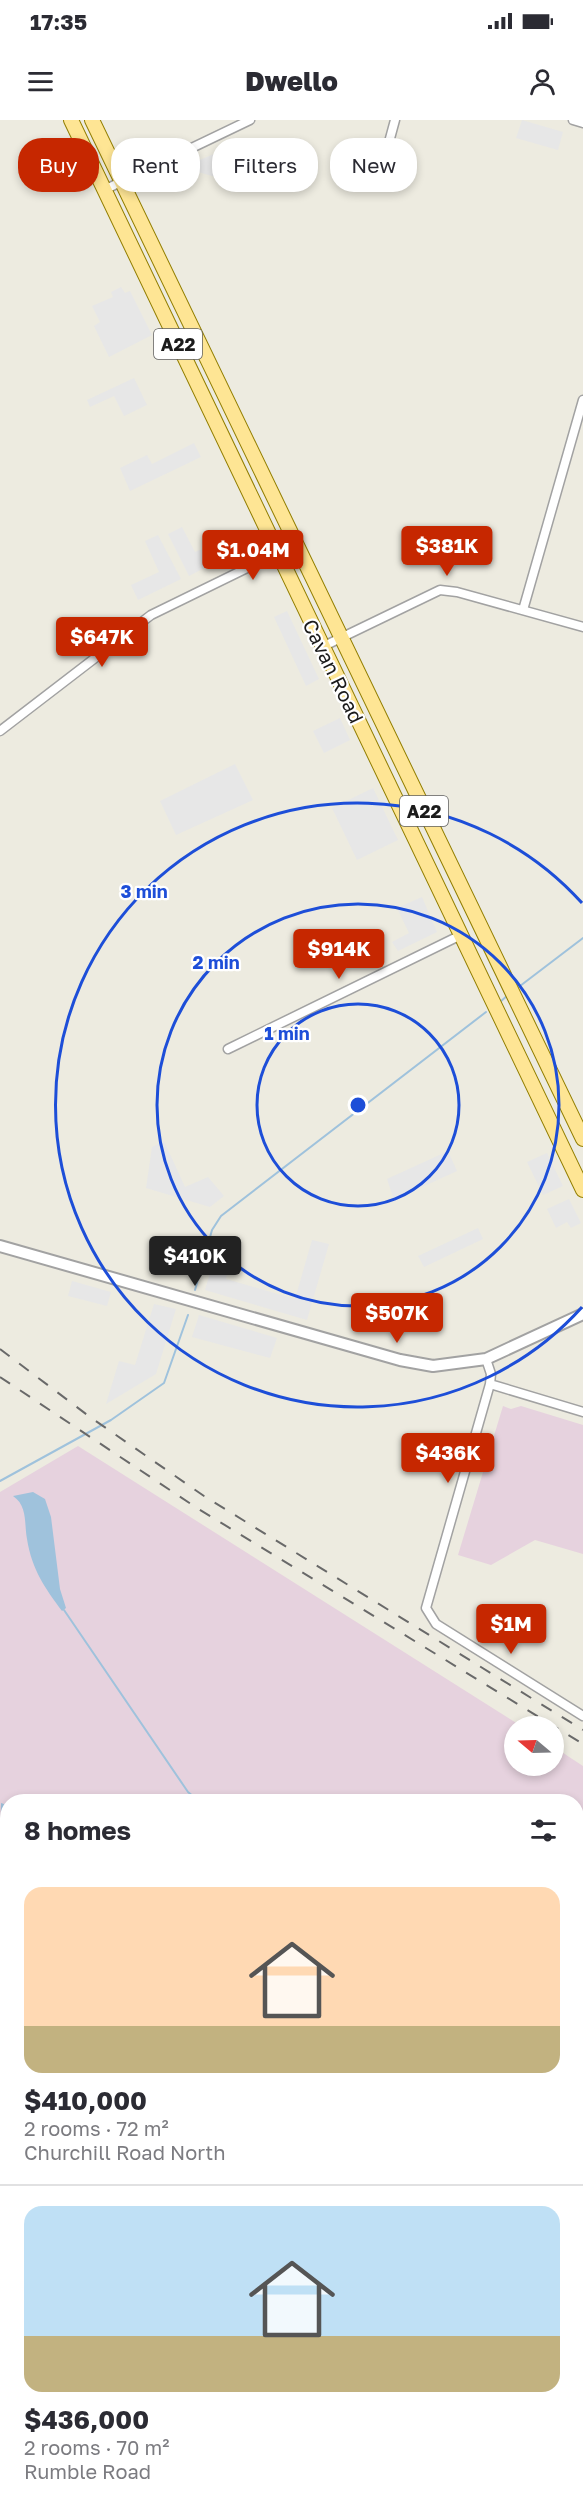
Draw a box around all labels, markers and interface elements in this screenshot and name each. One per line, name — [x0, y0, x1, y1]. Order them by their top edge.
text: 17:35 — [30, 8, 87, 35]
icon: menu — [24, 65, 57, 98]
text: Dwello — [245, 65, 338, 97]
icon: person — [526, 65, 559, 98]
chip: Buy — [18, 138, 99, 192]
chip: Rent — [111, 138, 200, 192]
chip: Filters — [212, 138, 318, 192]
chip: New — [330, 138, 417, 192]
road number: A22 — [154, 329, 202, 359]
pin: $381K — [405, 526, 489, 577]
pin: $1.04M — [204, 530, 302, 581]
text: $381K — [415, 533, 479, 557]
text: $1.04M — [216, 537, 290, 561]
street label: Cavan Road — [299, 615, 369, 727]
pin: $647K — [60, 617, 144, 668]
text: $647K — [70, 624, 134, 648]
road number: A22 — [400, 796, 448, 826]
text: 3 min — [120, 880, 168, 902]
pin: $914K — [297, 929, 381, 980]
text: $914K — [307, 936, 371, 960]
text: 2 min — [192, 951, 240, 973]
text: 1 min — [264, 1022, 310, 1044]
centre of rings — [348, 1095, 368, 1115]
pin: $410K — [153, 1236, 237, 1287]
text: $410K — [163, 1243, 227, 1267]
pin: $507K — [355, 1293, 439, 1344]
text: $507K — [365, 1300, 429, 1324]
pin: $436K — [406, 1433, 490, 1484]
text: $436K — [415, 1440, 481, 1464]
pin: $1M — [482, 1604, 540, 1655]
text: $1M — [490, 1611, 532, 1635]
north arrow — [504, 1716, 564, 1776]
map controls — [504, 1716, 564, 1776]
icon: filters — [527, 1814, 560, 1847]
text: 8 homes — [24, 1815, 131, 1846]
icon: home — [238, 1926, 346, 2034]
text: $410,000 — [24, 2085, 147, 2116]
text: 2 rooms · 72 m² — [24, 2116, 169, 2140]
text: Churchill Road North — [24, 2140, 226, 2164]
icon: home — [238, 2245, 346, 2353]
text: $436,000 — [24, 2404, 149, 2435]
text: 2 rooms · 70 m² — [24, 2435, 169, 2459]
text: Rumble Road — [24, 2459, 151, 2483]

